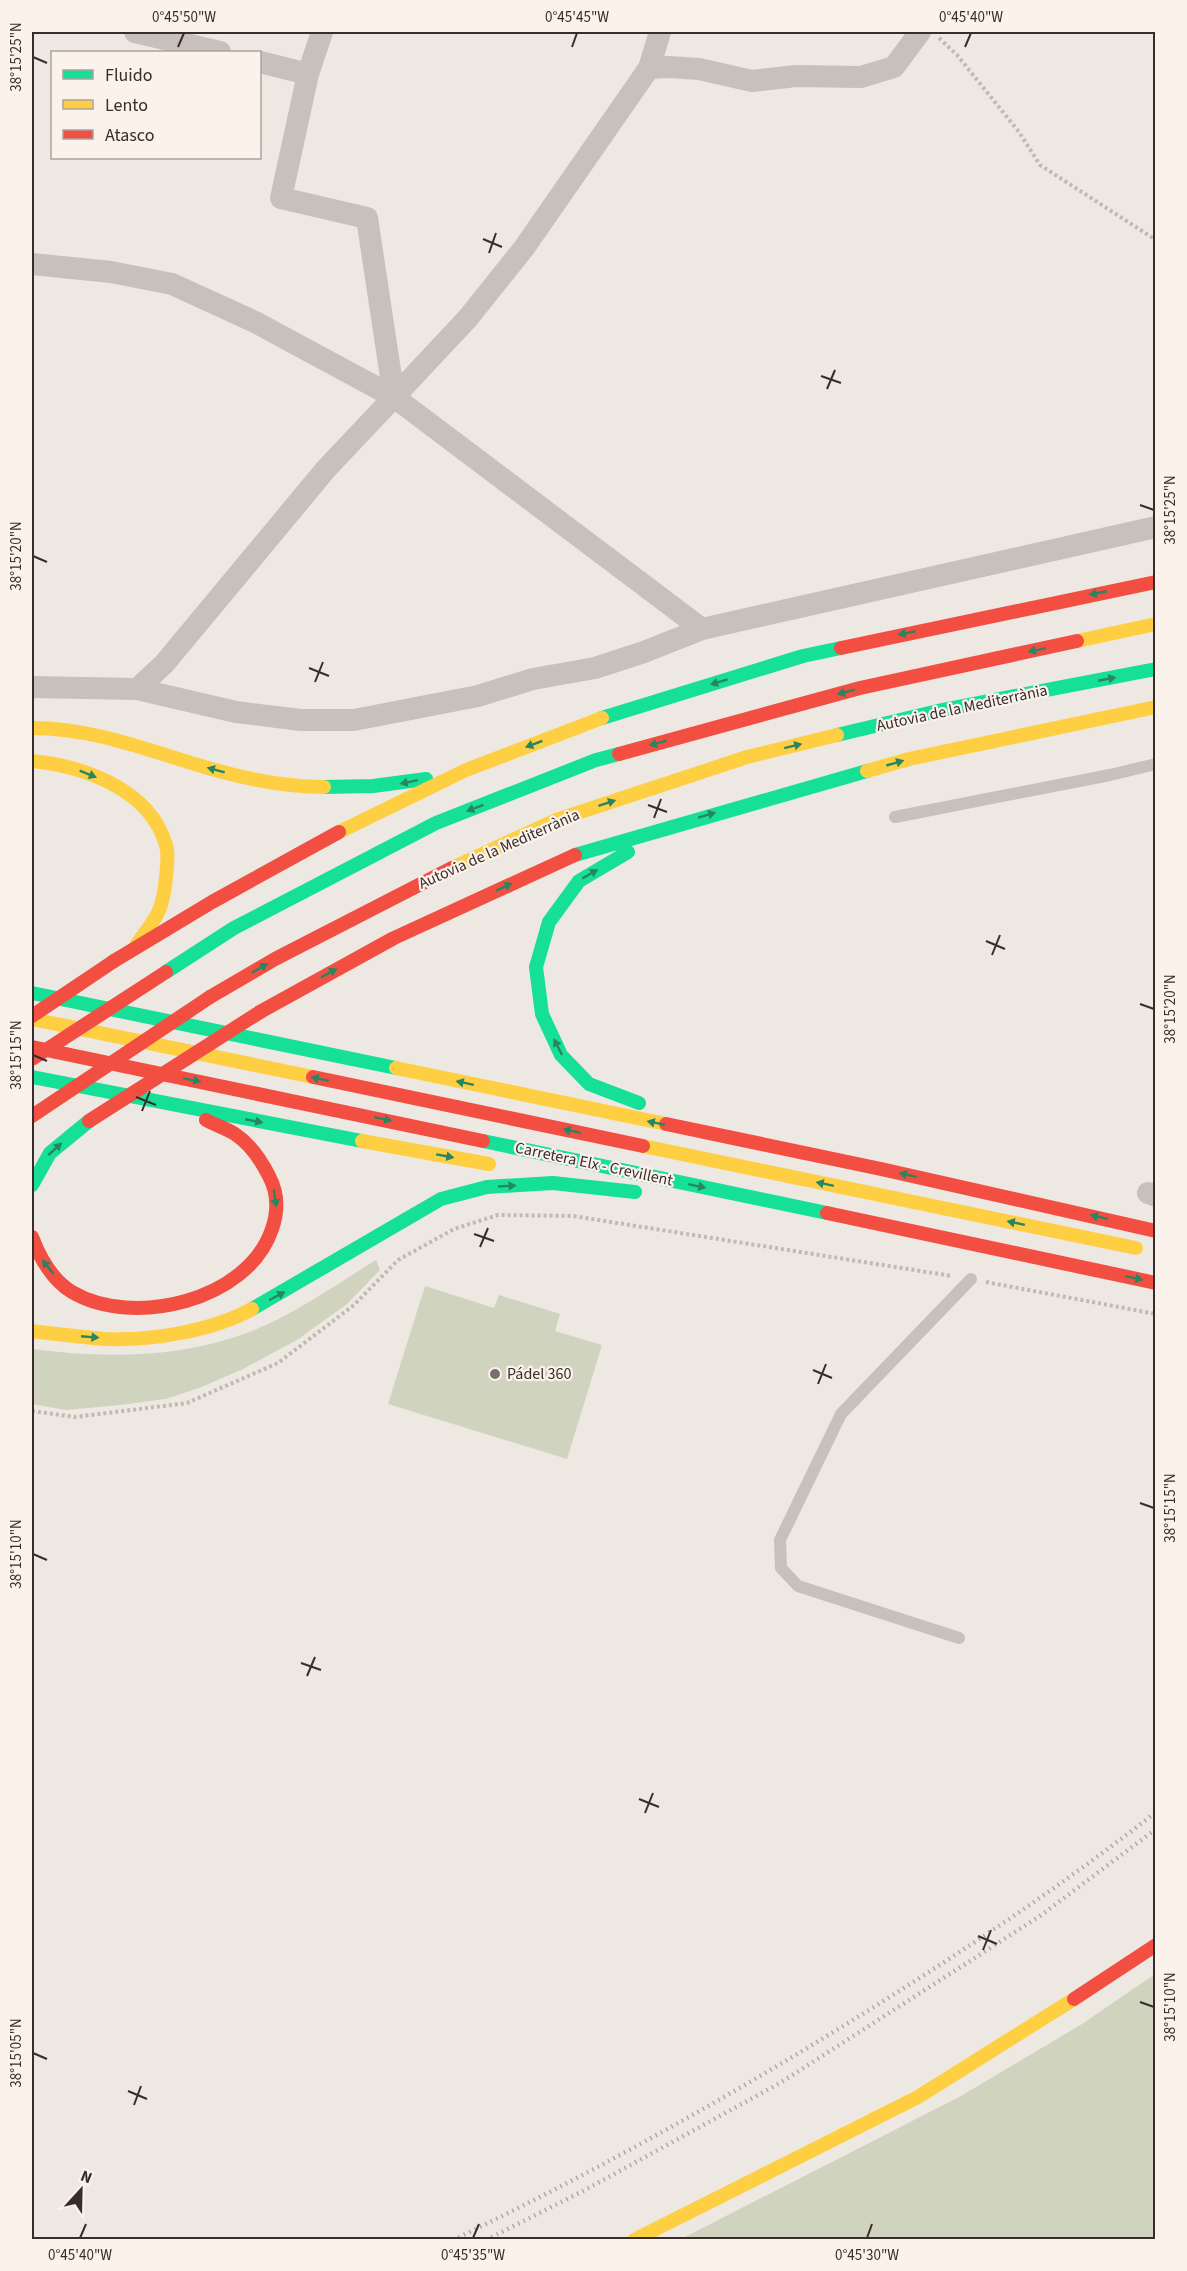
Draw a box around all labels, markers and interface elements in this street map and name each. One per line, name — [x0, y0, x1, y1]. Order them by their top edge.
text: 0°45'50"W — [152, 7, 216, 28]
text: 0°45'45"W — [545, 7, 609, 28]
text: 0°45'40"W — [939, 7, 1003, 28]
text: 38°15'25"N — [6, 22, 27, 92]
legend — [51, 51, 261, 159]
text: Fluido — [105, 63, 152, 88]
text: Lento — [105, 93, 148, 118]
text: Atasco — [105, 123, 154, 148]
text: 38°15'25"N — [1160, 475, 1181, 545]
text: 38°15'20"N — [6, 521, 27, 591]
one-way arrow — [1088, 589, 1107, 598]
one-way arrow — [898, 629, 917, 638]
one-way arrow — [1027, 646, 1046, 655]
one-way arrow — [1097, 674, 1116, 683]
one-way arrow — [710, 678, 728, 687]
street label: Autovia de la Mediterrània — [875, 679, 1049, 737]
one-way arrow — [837, 687, 855, 697]
one-way arrow — [649, 739, 667, 748]
one-way arrow — [525, 740, 543, 749]
one-way arrow — [784, 741, 803, 750]
one-way arrow — [886, 758, 904, 767]
one-way arrow — [207, 765, 225, 775]
one-way arrow — [80, 769, 98, 779]
one-way arrow — [399, 778, 418, 787]
one-way arrow — [598, 798, 616, 808]
one-way arrow — [465, 803, 483, 813]
street label: Autovia de la Mediterrània — [415, 804, 583, 894]
one-way arrow — [699, 810, 717, 819]
one-way arrow — [582, 869, 598, 880]
one-way arrow — [496, 883, 513, 892]
one-way arrow — [252, 962, 268, 973]
one-way arrow — [321, 968, 338, 978]
text: 38°15'20"N — [1160, 974, 1181, 1044]
text: 38°15'15"N — [6, 1020, 27, 1090]
one-way arrow — [553, 1039, 563, 1056]
one-way arrow — [310, 1074, 329, 1083]
one-way arrow — [182, 1076, 201, 1085]
one-way arrow — [455, 1078, 474, 1088]
one-way arrow — [373, 1115, 392, 1124]
one-way arrow — [244, 1117, 263, 1126]
one-way arrow — [646, 1118, 665, 1127]
one-way arrow — [563, 1126, 582, 1135]
street label: Carretera Elx - Crevillent — [513, 1137, 675, 1192]
one-way arrow — [48, 1142, 63, 1156]
one-way arrow — [436, 1152, 455, 1161]
one-way arrow — [899, 1170, 917, 1180]
one-way arrow — [816, 1178, 834, 1188]
one-way arrow — [497, 1181, 516, 1190]
one-way arrow — [687, 1182, 706, 1191]
one-way arrow — [271, 1189, 280, 1208]
one-way arrow — [1089, 1212, 1108, 1221]
one-way arrow — [1006, 1218, 1025, 1227]
one-way arrow — [42, 1259, 55, 1275]
one-way arrow — [1125, 1274, 1144, 1283]
one-way arrow — [268, 1291, 285, 1301]
one-way arrow — [80, 1332, 99, 1342]
place label: Pádel 360 — [507, 1363, 571, 1385]
marker: Pádel 360 — [488, 1367, 502, 1381]
text: 38°15'15"N — [1160, 1473, 1181, 1543]
text: 38°15'10"N — [6, 1519, 27, 1589]
text: 38°15'10"N — [1160, 1972, 1181, 2042]
text: 38°15'05"N — [6, 2018, 27, 2088]
north arrow — [51, 2160, 111, 2220]
text: N — [77, 2165, 95, 2189]
text: 0°45'40"W — [48, 2245, 112, 2266]
text: 0°45'35"W — [441, 2245, 505, 2266]
text: 0°45'30"W — [835, 2245, 899, 2266]

